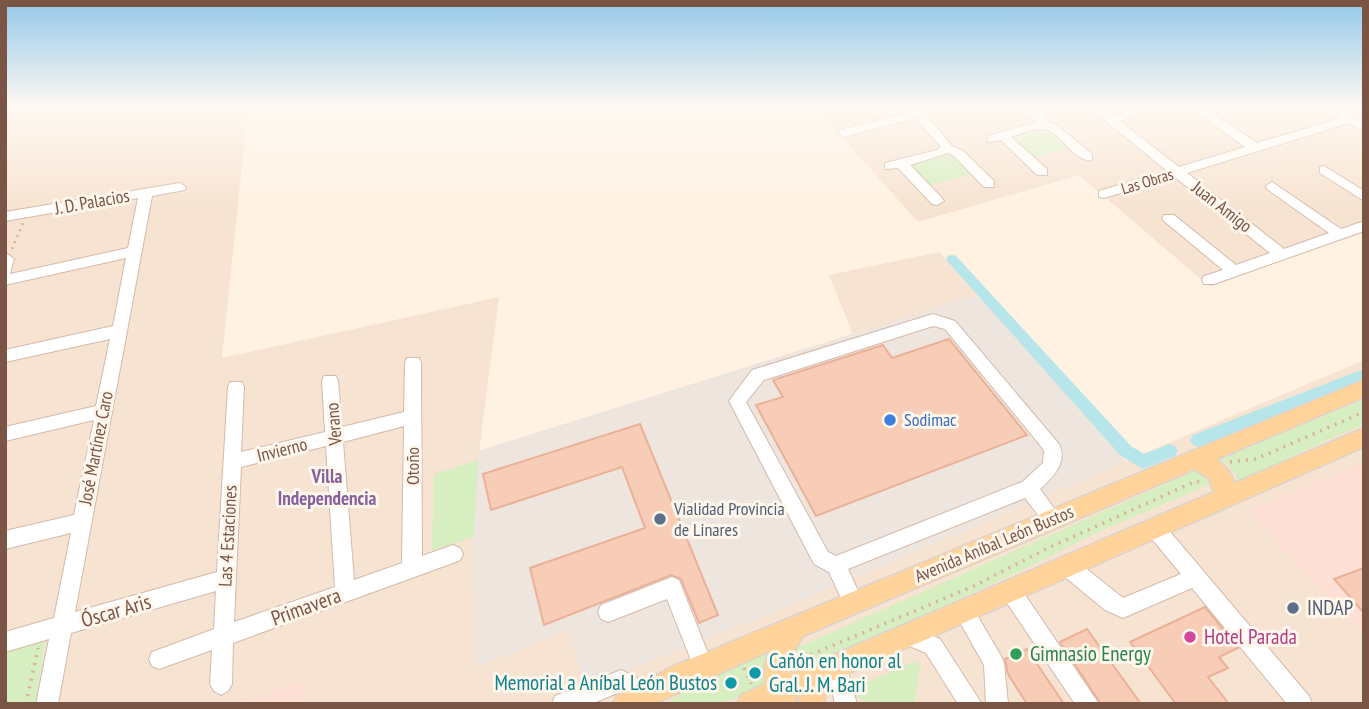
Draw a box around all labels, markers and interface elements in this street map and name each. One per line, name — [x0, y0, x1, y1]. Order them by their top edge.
street label: Las Obras — [1118, 164, 1176, 198]
street label: Juan Amigo — [1187, 175, 1257, 237]
street label: J. D. Palacios — [52, 184, 131, 220]
street label: José Martínez Caro — [73, 389, 118, 508]
street label: Verano — [320, 402, 347, 447]
place label: Sodimac — [904, 408, 957, 431]
marker: Sodimac — [882, 412, 898, 428]
street label: Invierno — [254, 432, 310, 467]
street label: Otoño — [401, 447, 424, 485]
district label: Villa Independencia — [278, 464, 376, 510]
street label: Las 4 Estaciones — [213, 485, 242, 587]
place label: Vialidad Provincia de Linares — [673, 497, 785, 541]
street label: Avenida Aníbal León Bustos — [911, 500, 1077, 587]
marker: Vialidad Provincia de Linares — [652, 511, 668, 527]
street label: Primavera — [267, 581, 344, 632]
street label: Óscar Aris — [78, 588, 154, 633]
place label: INDAP — [1307, 594, 1353, 621]
marker: INDAP — [1285, 600, 1301, 616]
place label: Hotel Parada — [1204, 623, 1297, 650]
marker: Hotel Parada — [1182, 629, 1198, 645]
place label: Gimnasio Energy — [1030, 640, 1151, 667]
marker: Gimnasio Energy — [1008, 646, 1024, 662]
place label: Cañón en honor al Gral. J. M. Bari — [769, 647, 901, 698]
marker: Cañón en honor al Gral. J. M. Bari — [747, 665, 763, 681]
place label: Memorial a Aníbal León Bustos — [494, 669, 717, 696]
marker: Memorial a Aníbal León Bustos — [723, 675, 739, 691]

